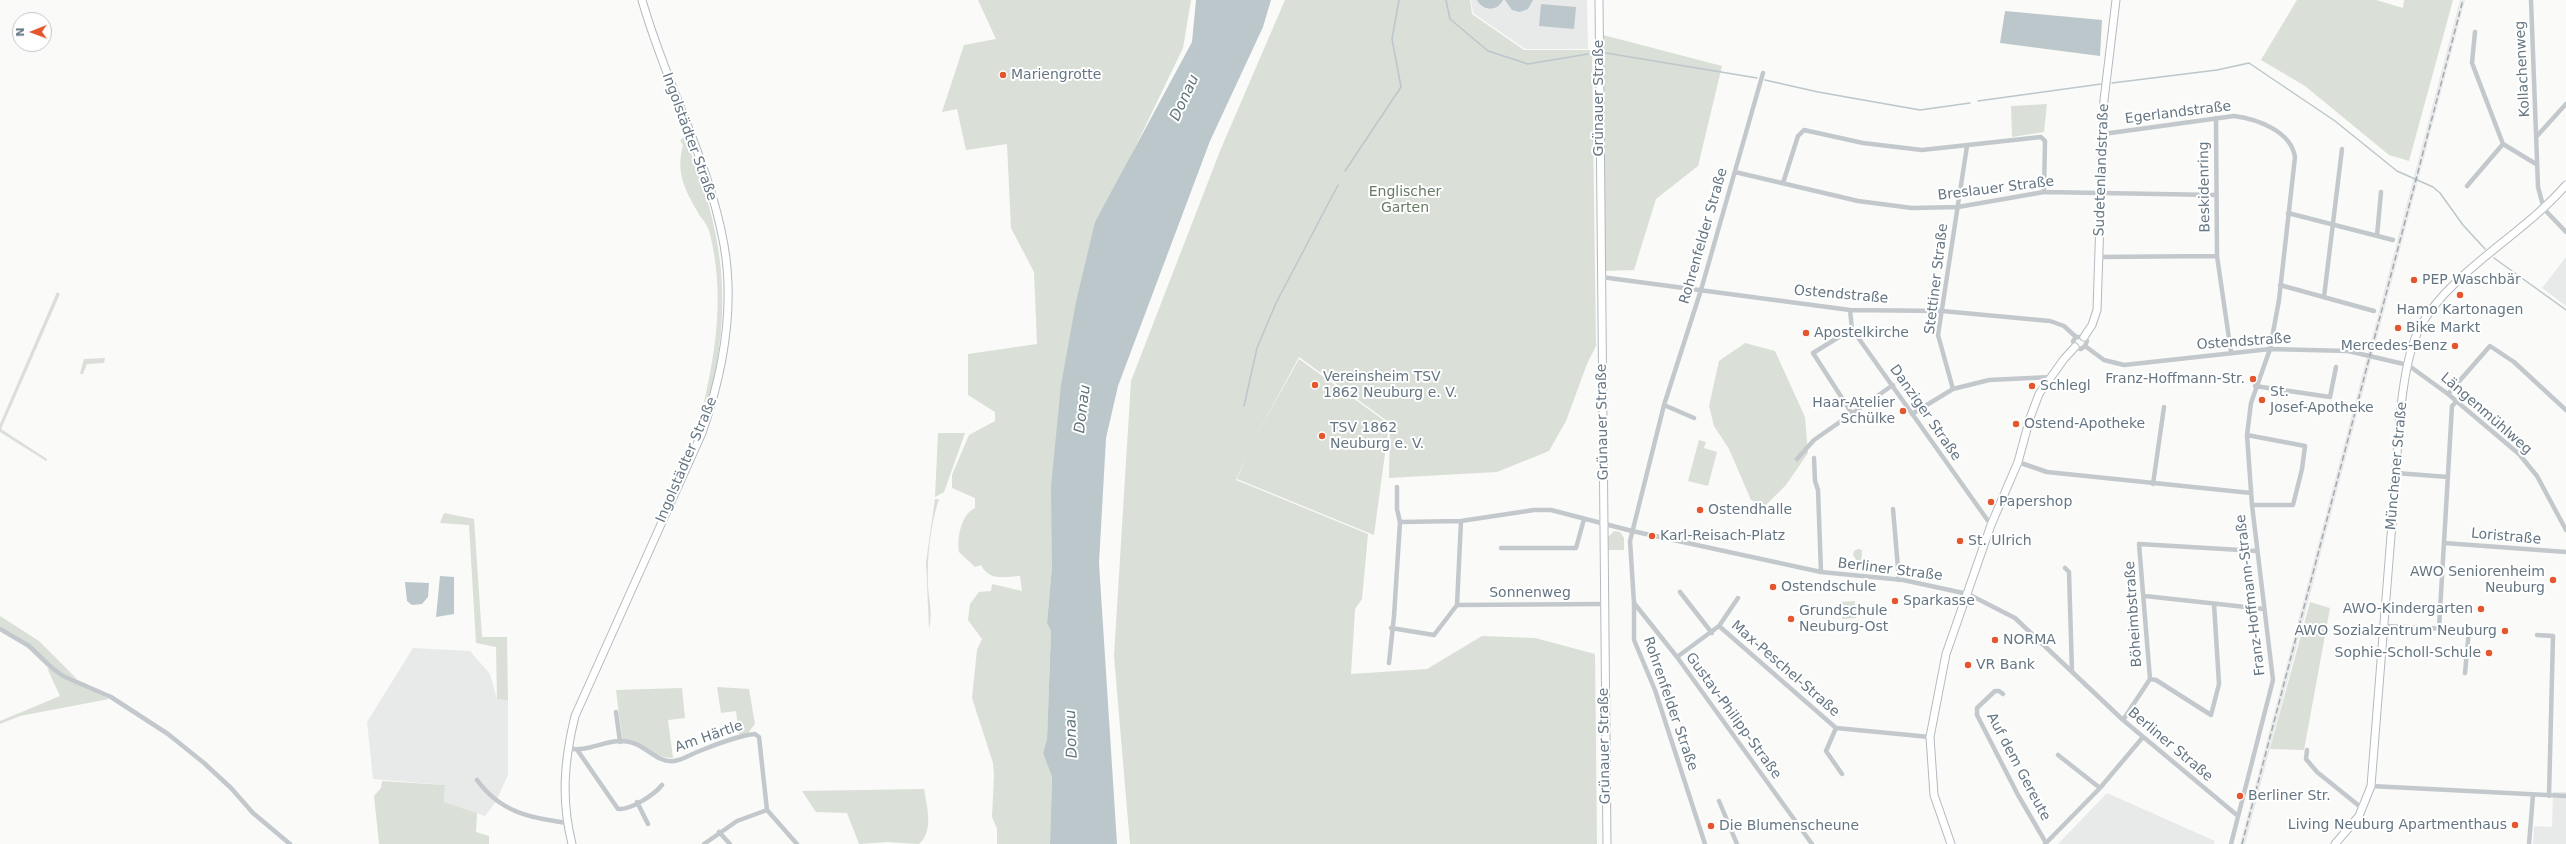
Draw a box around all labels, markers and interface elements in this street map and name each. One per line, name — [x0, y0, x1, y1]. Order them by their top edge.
north arrow — [12, 12, 52, 52]
street label: Kollachenweg — [2512, 20, 2534, 118]
text: N — [14, 27, 27, 37]
street label: Grünauer Straße — [1591, 40, 1607, 156]
place label: Mariengrotte — [1011, 67, 1101, 83]
marker: Mariengrotte — [998, 70, 1008, 80]
street label: Ingolstädter Straße — [658, 71, 720, 203]
water label: Donau — [1167, 72, 1203, 124]
street label: Egerlandstraße — [2124, 98, 2232, 128]
street label: Sudetenlandstraße — [2091, 103, 2113, 237]
street label: Beskidenring — [2196, 141, 2214, 233]
street label: Rohrenfelder Straße — [1677, 166, 1731, 306]
street label: Breslauer Straße — [1937, 174, 2055, 204]
park label: Englischer Garten — [1369, 184, 1441, 216]
street label: Stettiner Straße — [1922, 223, 1952, 335]
place label: PEP Waschbär — [2422, 272, 2521, 288]
marker: PEP Waschbär — [2409, 275, 2419, 285]
street label: Ostendstraße — [1793, 283, 1889, 307]
marker: Hamo Kartonagen — [2455, 290, 2465, 300]
place label: Hamo Kartonagen — [2397, 302, 2523, 318]
place label: Bike Markt — [2406, 320, 2480, 336]
marker: Bike Markt — [2393, 323, 2403, 333]
place label: Apostelkirche — [1814, 325, 1909, 341]
marker: Apostelkirche — [1801, 328, 1811, 338]
street label: Ostendstraße — [2196, 330, 2292, 354]
place label: Mercedes-Benz — [2341, 338, 2447, 354]
marker: Mercedes-Benz — [2450, 341, 2460, 351]
street label: Danziger Straße — [1886, 362, 1964, 464]
street label: Grünauer Straße — [1594, 363, 1612, 481]
place label: Vereinsheim TSV 1862 Neuburg e. V. — [1323, 369, 1457, 402]
street label: Längenmühlweg — [2437, 370, 2535, 458]
place label: Franz-Hoffmann-Str. — [2105, 371, 2245, 387]
marker: Franz-Hoffmann-Str. — [2248, 374, 2258, 384]
place label: Schlegl — [2040, 378, 2091, 394]
marker: Vereinsheim TSV 1862 Neuburg e. V. — [1310, 380, 1320, 390]
marker: Schlegl — [2027, 381, 2037, 391]
water label: Donau — [1071, 384, 1095, 434]
place label: St. Josef-Apotheke — [2270, 384, 2374, 416]
street label: Ingolstädter Straße — [653, 395, 721, 525]
place label: Haar-Atelier Schülke — [1812, 395, 1895, 428]
marker: St. Josef-Apotheke — [2257, 395, 2267, 405]
street label: Münchener Straße — [2383, 401, 2411, 531]
marker: Haar-Atelier Schülke — [1898, 406, 1908, 416]
place label: Ostend-Apotheke — [2024, 416, 2145, 432]
marker: Ostend-Apotheke — [2011, 419, 2021, 429]
place label: TSV 1862 Neuburg e. V. — [1330, 420, 1424, 452]
marker: TSV 1862 Neuburg e. V. — [1317, 431, 1327, 441]
place label: Papershop — [1999, 494, 2072, 510]
marker: Papershop — [1986, 497, 1996, 507]
place label: Ostendhalle — [1708, 502, 1792, 518]
marker: Ostendhalle — [1695, 505, 1705, 515]
street label: Franz-Hoffmann-Straße — [2233, 513, 2269, 677]
street label: Loristraße — [2470, 526, 2542, 548]
place label: Karl-Reisach-Platz — [1660, 528, 1785, 544]
marker: Karl-Reisach-Platz — [1647, 531, 1657, 541]
place label: St. Ulrich — [1968, 533, 2032, 549]
marker: St. Ulrich — [1955, 536, 1965, 546]
street label: Berliner Straße — [1837, 555, 1943, 585]
street label: Böheimbstraße — [2122, 560, 2146, 668]
place label: AWO Seniorenheim Neuburg — [2410, 564, 2545, 596]
marker: AWO Seniorenheim Neuburg — [2548, 575, 2558, 585]
place label: Ostendschule — [1781, 579, 1876, 595]
marker: Ostendschule — [1768, 582, 1778, 592]
street label: Sonnenweg — [1489, 585, 1571, 601]
place label: Sparkasse — [1903, 593, 1975, 609]
marker: Sparkasse — [1890, 596, 1900, 606]
place label: AWO-Kindergarten — [2343, 601, 2473, 617]
place label: Grundschule Neuburg-Ost — [1799, 603, 1888, 636]
marker: AWO-Kindergarten — [2476, 604, 2486, 614]
marker: Grundschule Neuburg-Ost — [1786, 614, 1796, 624]
street label: Max-Peschel-Straße — [1727, 617, 1843, 721]
place label: AWO Sozialzentrum Neuburg — [2295, 623, 2497, 639]
marker: AWO Sozialzentrum Neuburg — [2500, 626, 2510, 636]
place label: NORMA — [2003, 632, 2056, 648]
street label: Rohrenfelder Straße — [1639, 635, 1701, 773]
marker: NORMA — [1990, 635, 2000, 645]
place label: Sophie-Scholl-Schule — [2335, 645, 2481, 661]
marker: Sophie-Scholl-Schule — [2484, 648, 2494, 658]
street label: Gustav-Philipp-Straße — [1682, 650, 1784, 782]
place label: VR Bank — [1976, 657, 2035, 673]
marker: VR Bank — [1963, 660, 1973, 670]
street label: Grünauer Straße — [1596, 687, 1614, 805]
street label: Berliner Straße — [2124, 705, 2216, 785]
water label: Donau — [1062, 709, 1082, 759]
street label: Auf dem Gereute — [1982, 710, 2054, 824]
street label: Am Härtle — [673, 718, 745, 756]
place label: Berliner Str. — [2248, 788, 2331, 804]
marker: Berliner Str. — [2235, 791, 2245, 801]
place label: Living Neuburg Apartmenthaus — [2288, 817, 2507, 833]
place label: Die Blumenscheune — [1719, 818, 1859, 834]
marker: Living Neuburg Apartmenthaus — [2510, 820, 2520, 830]
marker: Die Blumenscheune — [1706, 821, 1716, 831]

